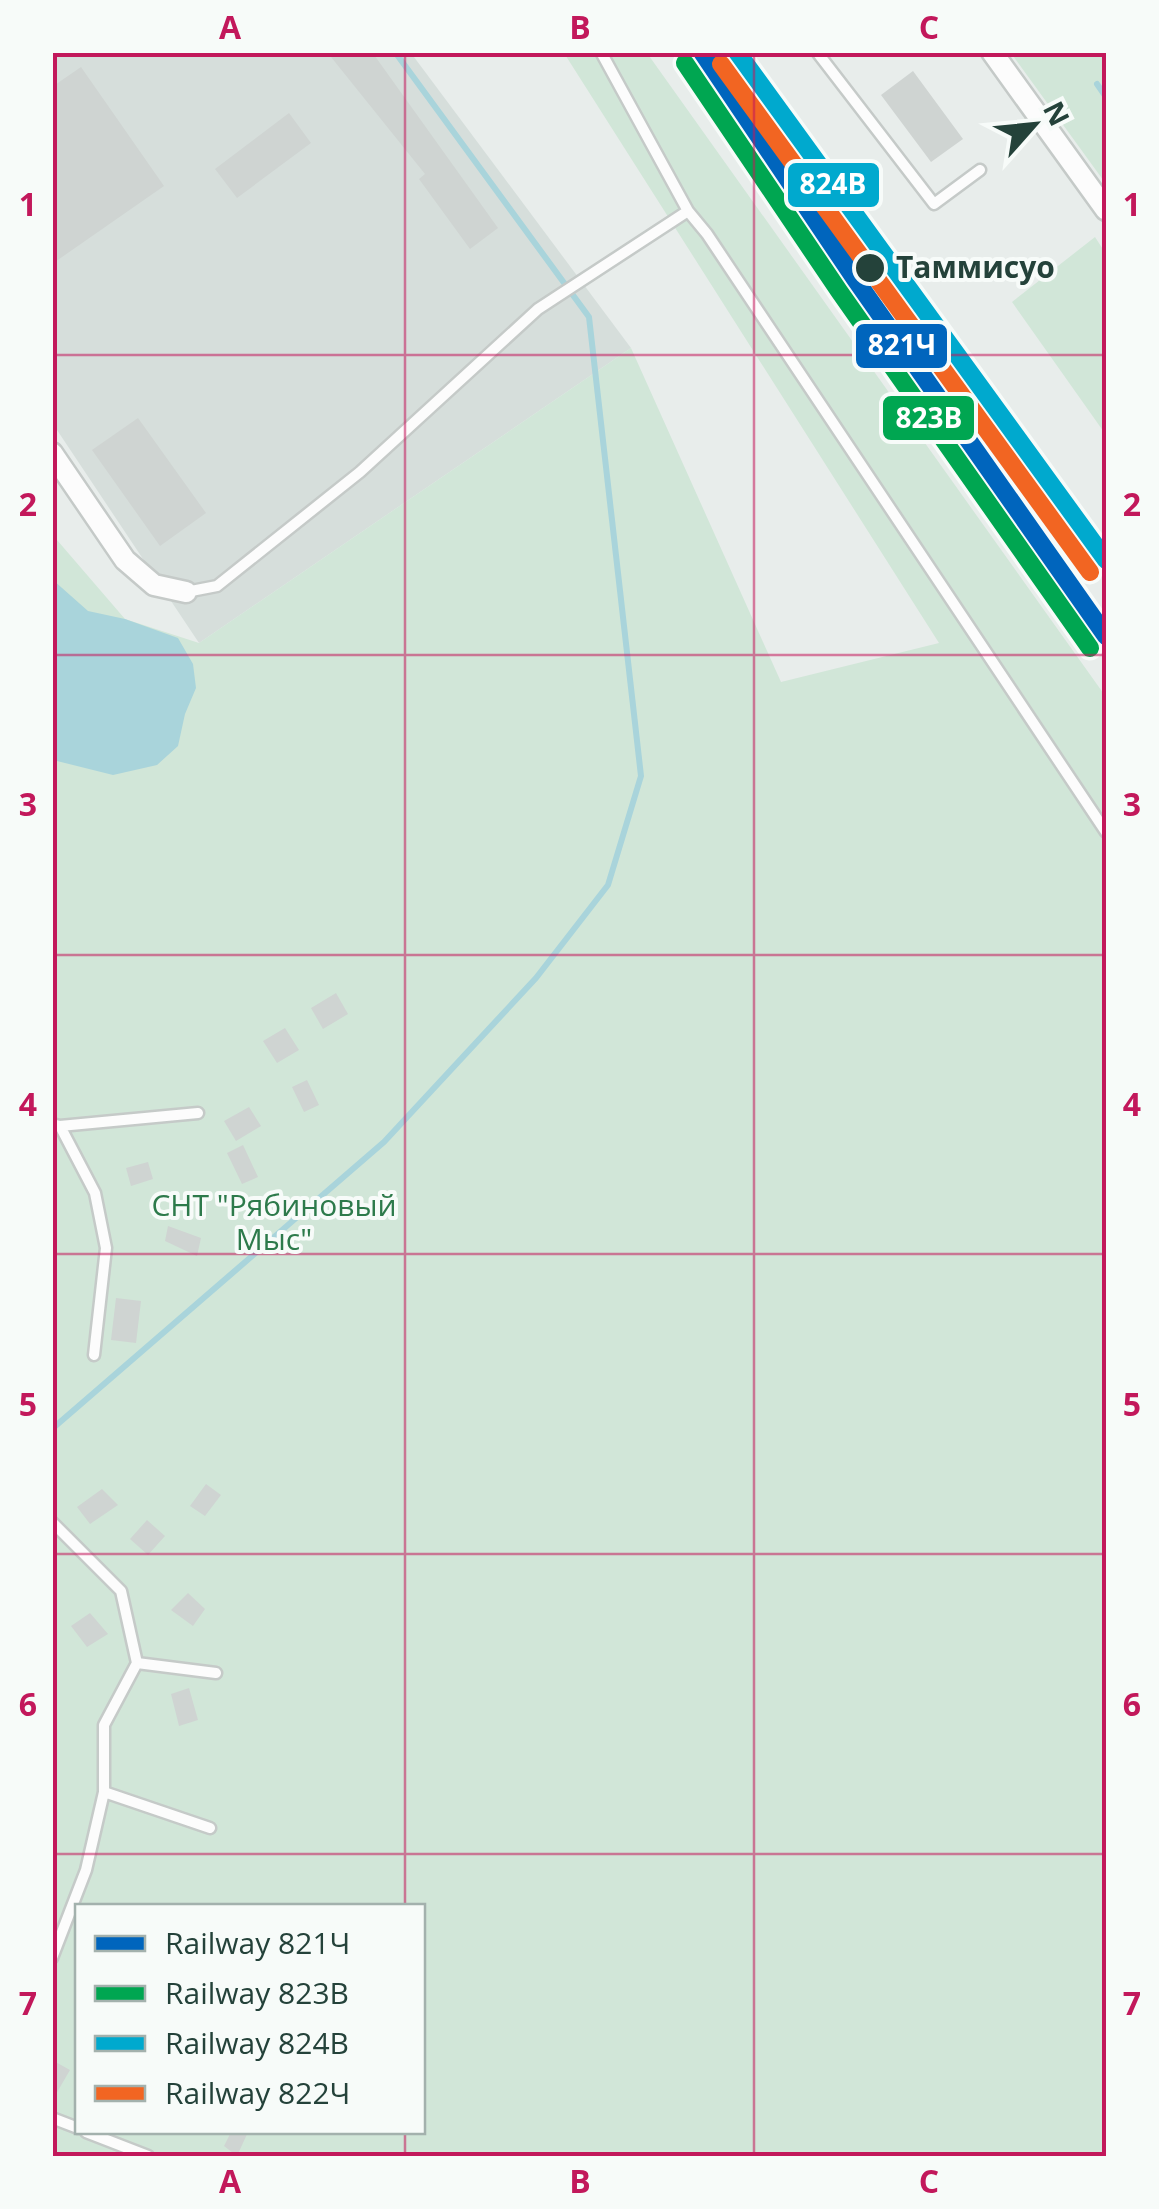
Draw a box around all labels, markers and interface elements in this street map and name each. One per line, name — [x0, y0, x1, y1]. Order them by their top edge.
text: A — [219, 5, 242, 48]
text: B — [569, 5, 591, 48]
text: C — [919, 5, 939, 48]
north arrow — [984, 75, 1084, 175]
text: N — [1035, 94, 1079, 132]
line badge: 824В — [786, 161, 881, 209]
text: 824В — [800, 164, 866, 202]
text: 1 — [19, 182, 37, 225]
text: 1 — [1123, 182, 1141, 225]
place label: Таммисуо — [896, 246, 1055, 287]
marker: Таммисуо — [853, 251, 887, 285]
line badge: 821Ч — [854, 322, 949, 370]
text: 821Ч — [868, 325, 936, 363]
line badge: 823В — [881, 394, 976, 442]
text: 823В — [896, 398, 962, 436]
text: 2 — [19, 482, 37, 525]
text: 2 — [1123, 482, 1141, 525]
text: 3 — [19, 782, 37, 825]
text: 3 — [1123, 782, 1141, 825]
text: 4 — [19, 1082, 37, 1125]
text: 4 — [1123, 1082, 1141, 1125]
park label: СНТ "Рябиновый Мыс" — [151, 1184, 397, 1259]
text: 5 — [19, 1382, 37, 1425]
text: 5 — [1123, 1382, 1141, 1425]
text: 6 — [19, 1682, 37, 1725]
text: 6 — [1123, 1682, 1141, 1725]
legend — [75, 1904, 425, 2134]
text: Railway 821Ч — [165, 1922, 350, 1963]
text: Railway 823В — [165, 1972, 349, 2013]
text: 7 — [19, 1981, 37, 2024]
text: 7 — [1123, 1981, 1141, 2024]
text: Railway 824В — [165, 2022, 349, 2063]
text: Railway 822Ч — [165, 2072, 350, 2113]
text: A — [219, 2159, 242, 2202]
text: B — [569, 2159, 591, 2202]
text: C — [919, 2159, 939, 2202]

